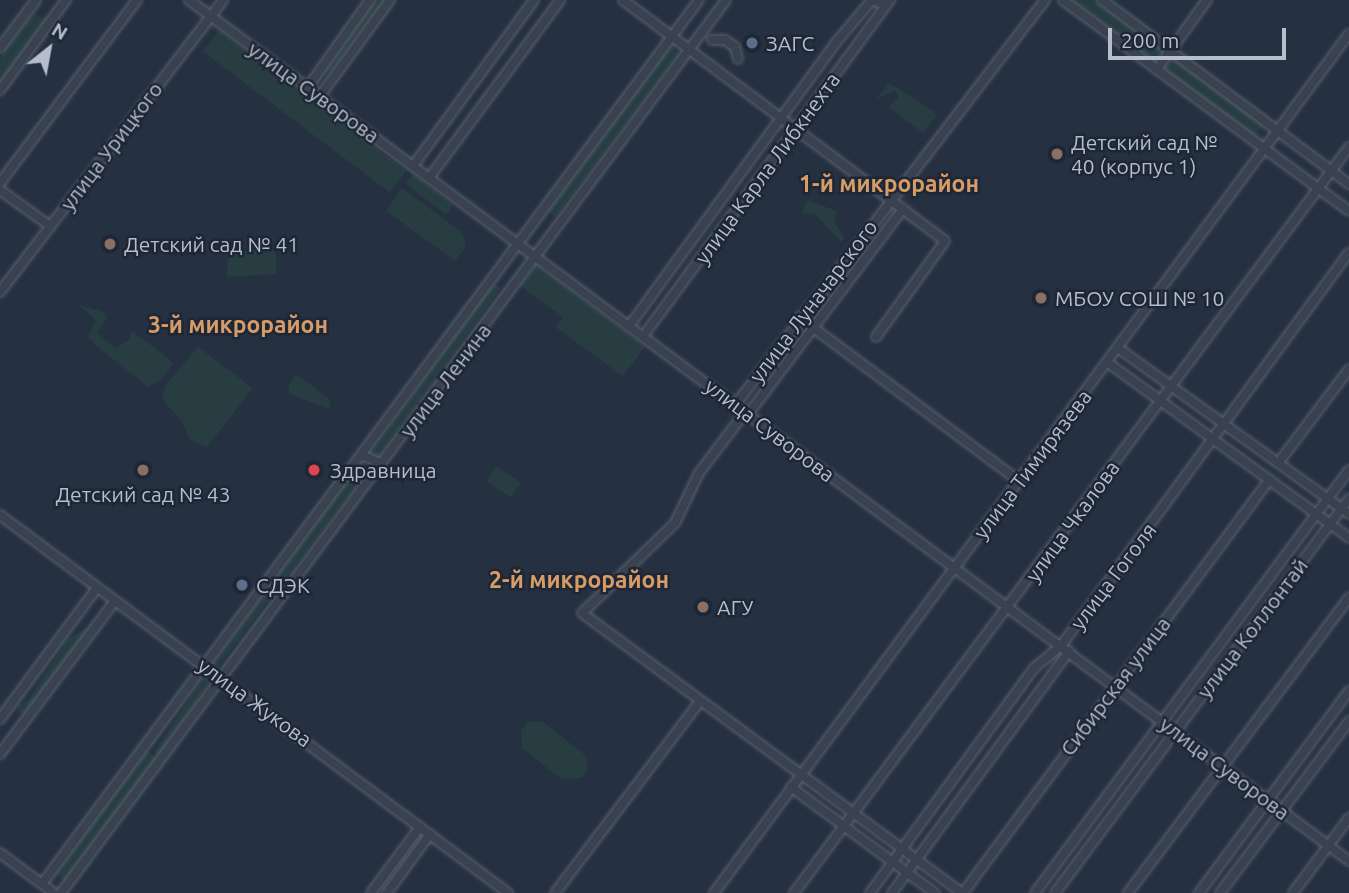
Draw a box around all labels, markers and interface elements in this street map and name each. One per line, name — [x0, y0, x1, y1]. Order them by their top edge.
north arrow — [14, 14, 84, 84]
scale bar — [1111, 14, 1290, 58]
text: N — [48, 18, 72, 44]
text: 200 m — [1121, 28, 1179, 52]
place label: ЗАГС — [766, 30, 814, 56]
marker: ЗАГС — [744, 35, 760, 51]
street label: улица Суворова — [243, 36, 385, 148]
street label: улица Карла Либкнехта — [689, 67, 845, 269]
street label: улица Урицкого — [55, 77, 167, 215]
place label: Детский сад № 40 (корпус 1) — [1071, 129, 1218, 179]
marker: Детский сад № 40 (корпус 1) — [1049, 146, 1065, 162]
district label: 1-й микрорайон — [799, 170, 979, 198]
street label: улица Луначарского — [744, 215, 882, 387]
place label: Детский сад № 41 — [124, 231, 299, 257]
marker: Детский сад № 41 — [102, 236, 118, 252]
place label: МБОУ СОШ № 10 — [1055, 285, 1224, 311]
marker: МБОУ СОШ № 10 — [1033, 290, 1049, 306]
district label: 3-й микрорайон — [148, 311, 328, 339]
street label: улица Ленина — [394, 318, 496, 442]
street label: улица Суворова — [700, 373, 840, 487]
street label: улица Тимирязева — [968, 384, 1096, 544]
street label: улица Чкалова — [1020, 455, 1124, 587]
place label: Здравница — [330, 457, 436, 483]
marker: Здравница — [304, 460, 324, 480]
marker: Детский сад № 43 — [135, 462, 151, 478]
place label: Детский сад № 43 — [55, 481, 231, 507]
street label: улица Гоголя — [1065, 518, 1161, 634]
street label: улица Коллонтай — [1191, 553, 1313, 703]
district label: 2-й микрорайон — [489, 566, 669, 594]
place label: СДЭК — [256, 572, 310, 598]
marker: СДЭК — [234, 577, 250, 593]
place label: АГУ — [717, 594, 753, 620]
marker: АГУ — [695, 599, 711, 615]
street label: Сибирская улица — [1055, 612, 1175, 760]
street label: улица Жукова — [193, 652, 317, 752]
street label: улица Суворова — [1155, 711, 1295, 825]

